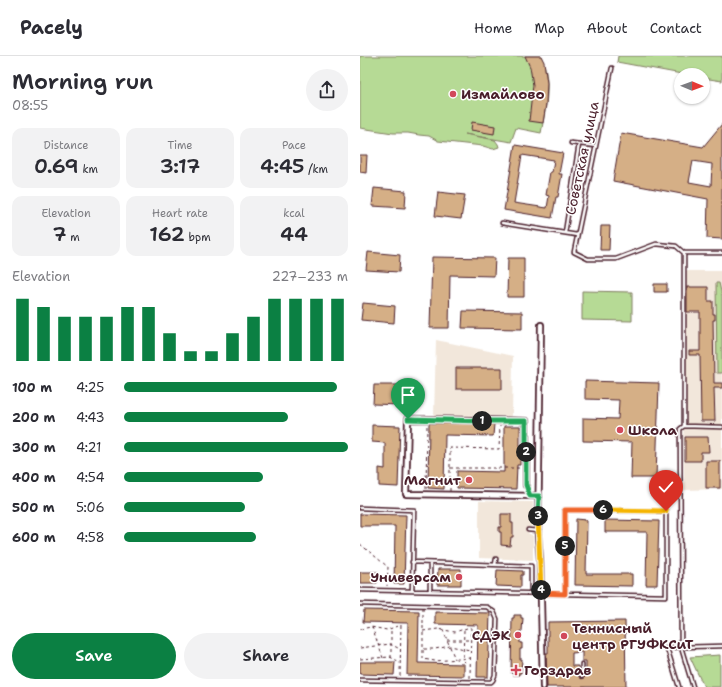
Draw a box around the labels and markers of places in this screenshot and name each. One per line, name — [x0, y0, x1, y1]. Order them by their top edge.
place label: Измайлово — [461, 85, 545, 103]
marker: Измайлово — [448, 89, 458, 99]
pin — [391, 378, 425, 419]
pin: 1 — [472, 411, 492, 431]
place label: Школа — [628, 421, 678, 439]
marker: Школа — [615, 425, 625, 435]
pin: 2 — [516, 442, 536, 462]
pin — [649, 470, 683, 511]
place label: Магнит — [404, 471, 462, 489]
marker: Магнит — [464, 475, 474, 485]
pin: 6 — [593, 500, 613, 520]
pin: 3 — [528, 506, 548, 526]
pin: 5 — [555, 536, 575, 556]
place label: Универсам — [370, 568, 451, 586]
marker: Универсам — [454, 572, 464, 582]
pin: 4 — [531, 580, 551, 600]
place label: Теннисный центр РГУФКСиТ — [572, 619, 694, 653]
place label: СДЭК — [472, 626, 510, 644]
marker: СДЭК — [513, 630, 523, 640]
marker: Теннисный центр РГУФКСиТ — [559, 631, 569, 641]
place label: Горздрав — [524, 661, 592, 679]
marker: Горздрав — [511, 665, 521, 675]

